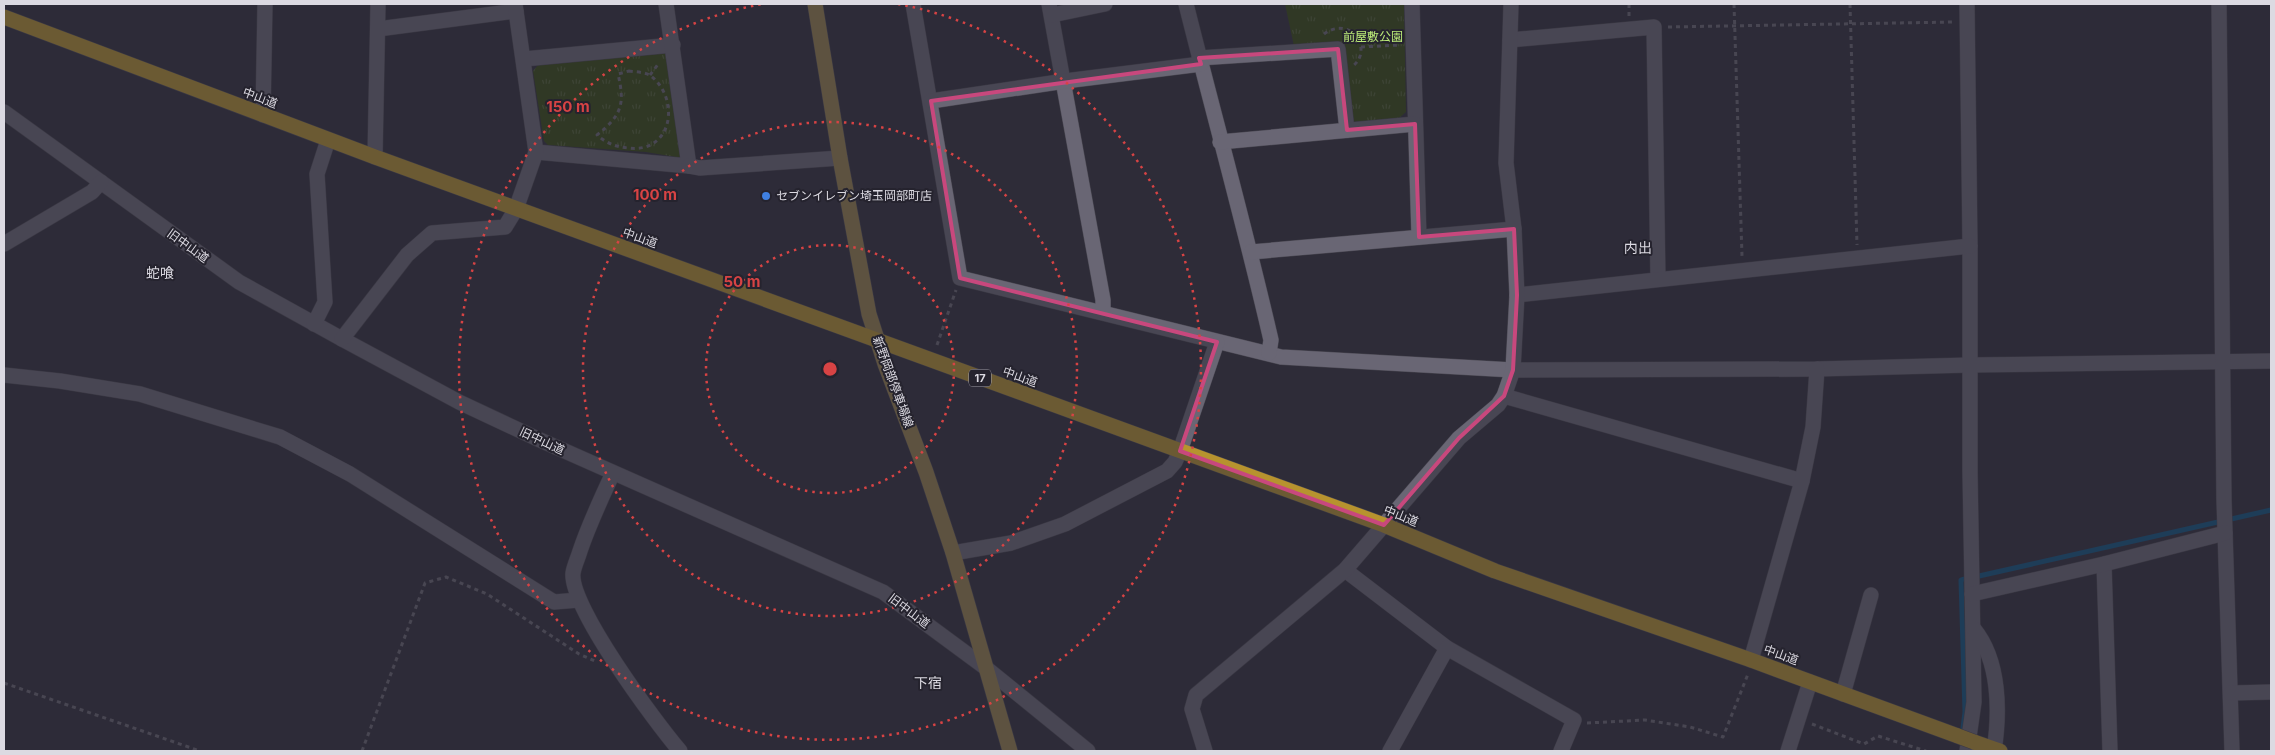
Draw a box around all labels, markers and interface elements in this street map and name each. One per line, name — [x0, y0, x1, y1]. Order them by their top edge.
park label: 前屋敷公園 — [1343, 29, 1403, 44]
street label: 中山道 — [241, 84, 280, 111]
text: 150 m — [546, 97, 590, 116]
text: 100 m — [633, 185, 677, 204]
place label: セブンイレブン埼玉岡部町店 — [776, 188, 932, 203]
marker: セブンイレブン埼玉岡部町店 — [760, 190, 772, 202]
street label: 中山道 — [621, 224, 660, 251]
street label: 旧中山道 — [164, 225, 212, 266]
district label: 内出 — [1624, 239, 1652, 256]
district label: 蛇喰 — [146, 264, 174, 281]
text: 50 m — [724, 272, 760, 291]
street label: 新野岡部停車場線 — [870, 334, 917, 430]
centre of rings — [821, 360, 839, 378]
street label: 中山道 — [1001, 363, 1040, 390]
road number: 17 — [969, 369, 991, 386]
street label: 旧中山道 — [517, 424, 567, 457]
street label: 中山道 — [1382, 502, 1421, 529]
street label: 旧中山道 — [886, 590, 933, 631]
street label: 中山道 — [1762, 641, 1801, 668]
district label: 下宿 — [914, 674, 942, 691]

